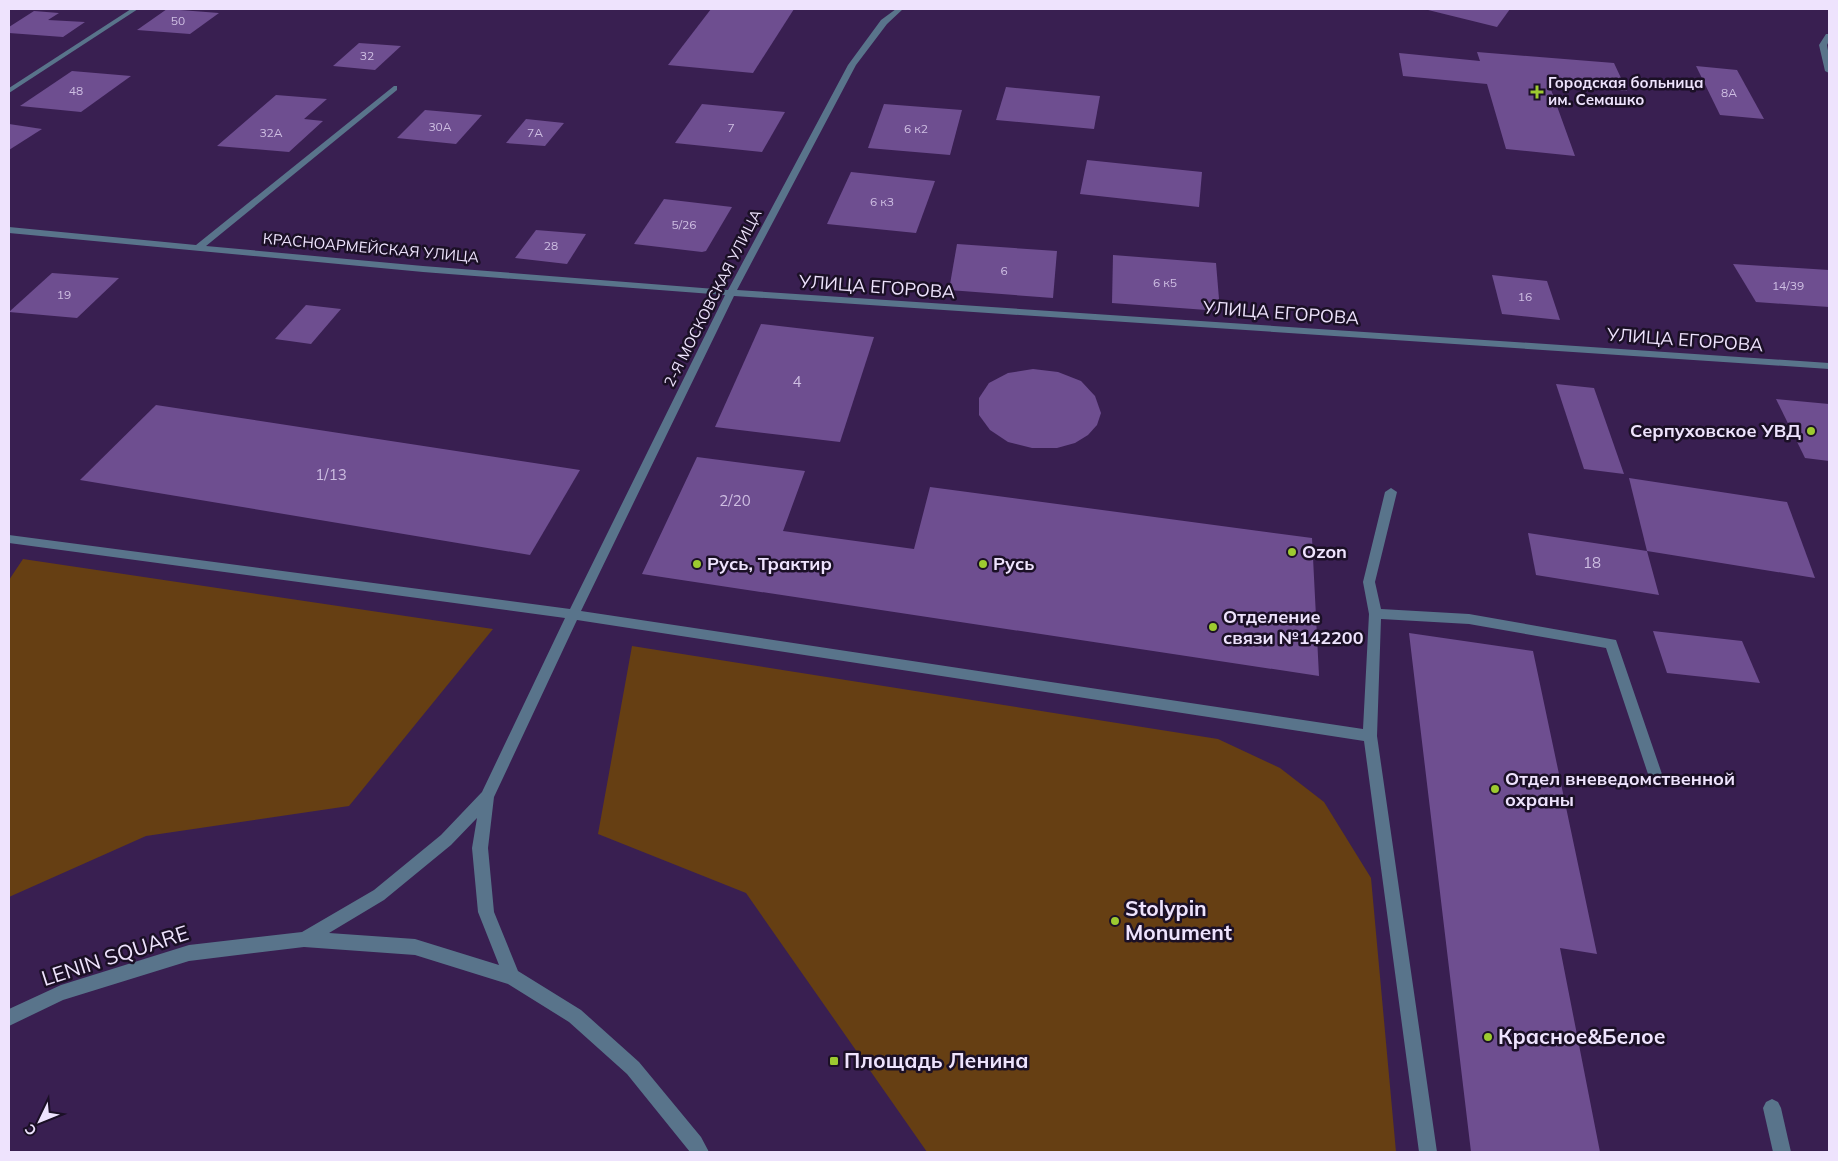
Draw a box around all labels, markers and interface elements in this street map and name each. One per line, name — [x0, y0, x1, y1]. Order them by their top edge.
house number: 50 — [171, 13, 185, 28]
house number: 32 — [360, 48, 374, 63]
place label: Городская больница им. Семашко — [1548, 73, 1704, 109]
house number: 48 — [69, 83, 83, 98]
marker: Городская больница им. Семашко — [1530, 85, 1544, 99]
house number: 8А — [1721, 85, 1737, 100]
house number: 30А — [428, 119, 452, 134]
house number: 7 — [727, 120, 735, 135]
house number: 6 к2 — [904, 121, 928, 136]
house number: 32А — [259, 125, 283, 140]
house number: 7А — [527, 125, 543, 140]
house number: 6 к3 — [870, 194, 894, 209]
street label: 2-Я МОСКОВСКАЯ УЛИЦА — [659, 206, 766, 390]
house number: 5/26 — [671, 217, 697, 232]
street label: КРАСНОАРМЕЙСКАЯ УЛИЦА — [262, 229, 480, 266]
house number: 28 — [544, 238, 558, 253]
house number: 6 — [1000, 263, 1008, 278]
street label: УЛИЦА ЕГОРОВА — [797, 269, 956, 303]
house number: 6 к5 — [1153, 275, 1177, 290]
house number: 14/39 — [1772, 278, 1804, 293]
house number: 19 — [57, 287, 71, 302]
house number: 16 — [1518, 289, 1532, 304]
street label: УЛИЦА ЕГОРОВА — [1201, 295, 1360, 329]
street label: УЛИЦА ЕГОРОВА — [1605, 322, 1764, 356]
house number: 4 — [792, 372, 802, 391]
place label: Серпуховское УВД — [1630, 419, 1801, 442]
marker: Серпуховское УВД — [1805, 425, 1817, 437]
house number: 1/13 — [315, 465, 347, 484]
house number: 2/20 — [719, 491, 751, 510]
place label: Ozon — [1302, 540, 1347, 563]
marker: Ozon — [1286, 546, 1298, 558]
place label: Русь, Трактир — [707, 552, 832, 575]
place label: Русь — [993, 552, 1034, 575]
house number: 18 — [1583, 553, 1601, 572]
marker: Русь, Трактир — [691, 558, 703, 570]
marker: Русь — [977, 558, 989, 570]
place label: Отделение связи №142200 — [1223, 605, 1364, 649]
marker: Отделение связи №142200 — [1207, 621, 1219, 633]
place label: Отдел вневедомственной охраны — [1505, 767, 1735, 811]
marker: Отдел вневедомственной охраны — [1489, 783, 1501, 795]
place label: Stolypin Monument — [1125, 895, 1232, 945]
marker: Stolypin Monument — [1109, 915, 1121, 927]
street label: LENIN SQUARE — [38, 919, 191, 991]
place label: Красное&Белое — [1498, 1023, 1666, 1049]
marker: Красное&Белое — [1482, 1031, 1494, 1043]
place label: Площадь Ленина — [844, 1047, 1029, 1073]
marker: Площадь Ленина — [828, 1055, 840, 1067]
north arrow — [15, 1096, 65, 1146]
text: С — [21, 1120, 40, 1140]

